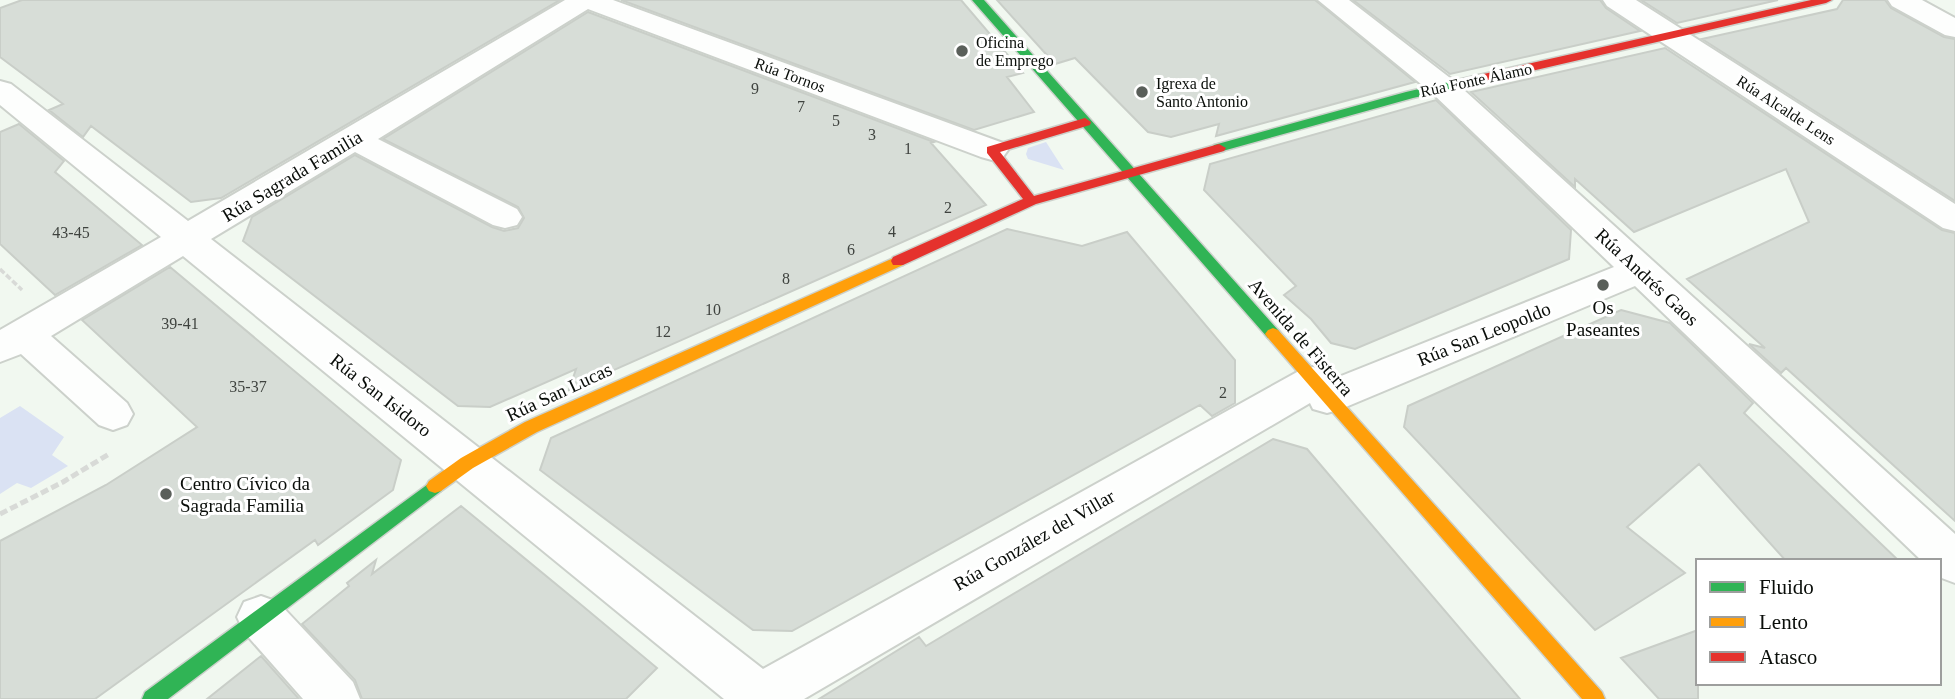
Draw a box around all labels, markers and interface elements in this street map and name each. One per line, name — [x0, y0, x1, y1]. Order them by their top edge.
place label: Oficina de Emprego — [976, 34, 1054, 70]
marker: Oficina de Emprego — [954, 43, 970, 59]
street label: Rúa Tornos — [752, 54, 828, 96]
street label: Rúa Fonte Álamo — [1418, 59, 1533, 100]
street label: Rúa Alcalde Lens — [1734, 72, 1838, 148]
place label: Igrexa de Santo Antonio — [1156, 75, 1248, 110]
house number: 9 — [751, 80, 759, 97]
marker: Igrexa de Santo Antonio — [1134, 84, 1150, 100]
house number: 7 — [797, 98, 805, 115]
house number: 5 — [832, 112, 840, 129]
street label: Rúa Sagrada Familia — [218, 126, 366, 226]
house number: 3 — [868, 126, 876, 143]
house number: 1 — [904, 140, 912, 157]
house number: 2 — [944, 199, 952, 216]
house number: 4 — [888, 223, 896, 240]
house number: 43-45 — [52, 224, 90, 241]
street label: Rúa Andrés Gaos — [1591, 224, 1703, 330]
house number: 6 — [847, 241, 855, 258]
house number: 8 — [782, 270, 790, 287]
street label: Avenida de Fisterra — [1244, 274, 1358, 400]
marker: Os Paseantes — [1595, 277, 1611, 293]
place label: Os Paseantes — [1566, 297, 1640, 340]
street label: Rúa San Leopoldo — [1414, 298, 1554, 370]
house number: 10 — [705, 301, 721, 318]
house number: 39-41 — [161, 315, 199, 332]
house number: 12 — [655, 323, 671, 340]
street label: Rúa San Isidoro — [326, 349, 436, 441]
street label: Rúa San Lucas — [503, 358, 615, 426]
house number: 35-37 — [229, 378, 267, 395]
house number: 2 — [1219, 384, 1227, 401]
place label: Centro Cívico da Sagrada Familia — [180, 473, 310, 516]
street label: Rúa González del Villar — [950, 485, 1119, 595]
marker: Centro Cívico da Sagrada Familia — [158, 486, 174, 502]
legend — [1696, 559, 1941, 685]
text: Fluido — [1759, 575, 1814, 599]
text: Lento — [1759, 610, 1808, 634]
text: Atasco — [1759, 645, 1817, 669]

